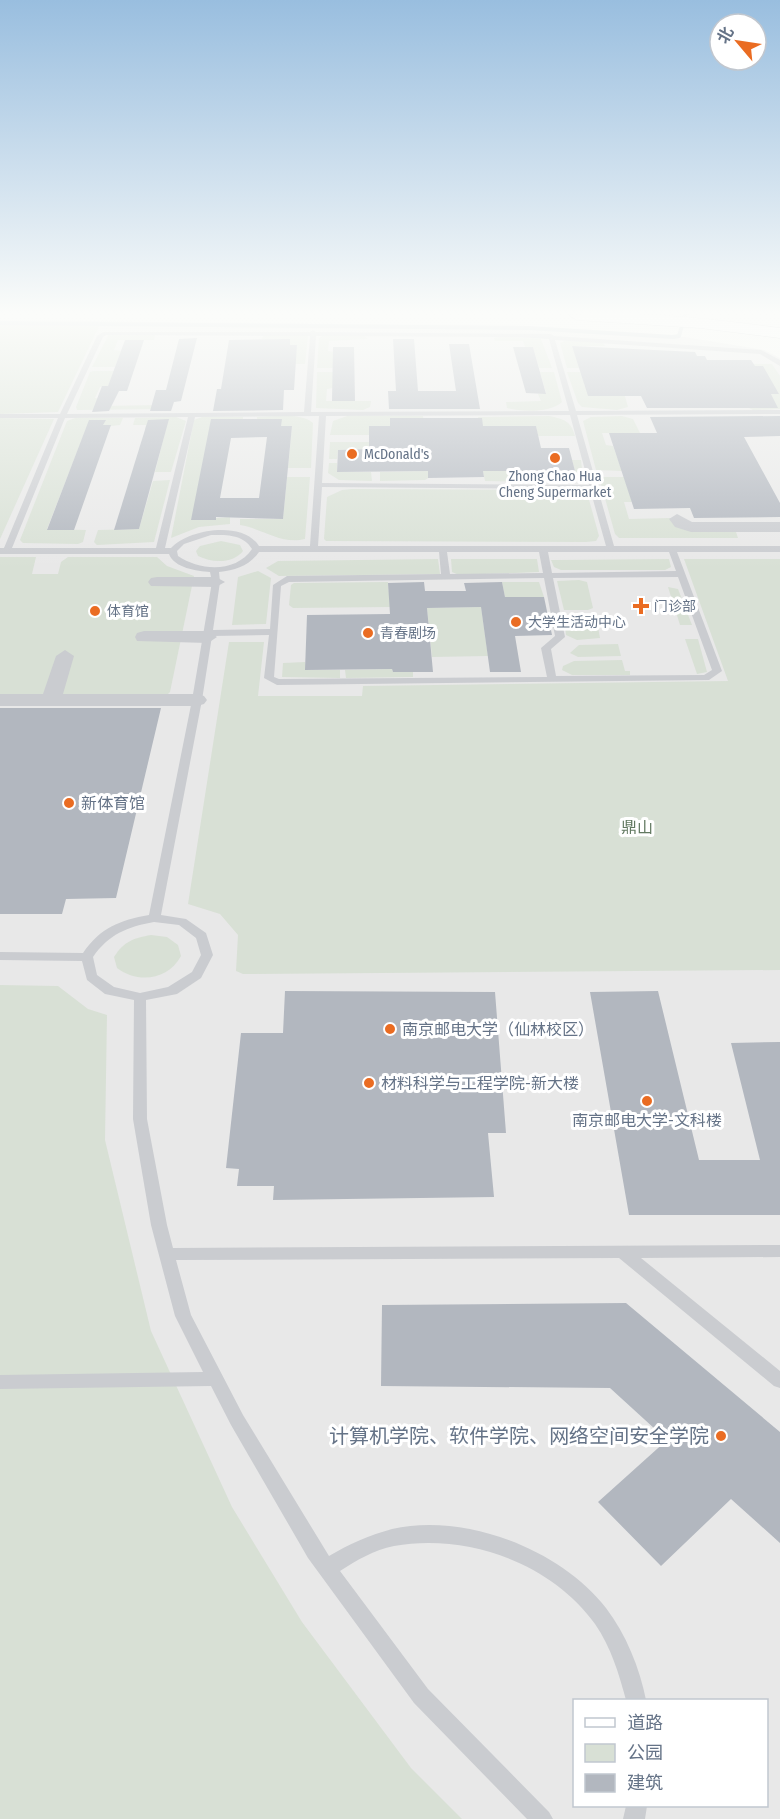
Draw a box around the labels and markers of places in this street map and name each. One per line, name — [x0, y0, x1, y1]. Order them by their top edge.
place label: McDonald's — [364, 446, 429, 463]
marker: McDonald's — [345, 447, 359, 461]
marker: Zhong Chao Hua Cheng Supermarket — [548, 451, 562, 465]
place label: Zhong Chao Hua Cheng Supermarket — [499, 468, 612, 501]
marker: 门诊部 — [632, 597, 650, 615]
place label: 门诊部 — [654, 598, 696, 615]
place label: 体育馆 — [107, 603, 149, 620]
marker: 体育馆 — [88, 604, 102, 618]
place label: 大学生活动中心 — [528, 614, 626, 631]
marker: 大学生活动中心 — [509, 615, 523, 629]
place label: 青春剧场 — [380, 625, 436, 642]
marker: 青春剧场 — [361, 626, 375, 640]
place label: 新体育馆 — [81, 794, 145, 813]
marker: 新体育馆 — [62, 796, 76, 810]
place label: 南京邮电大学（仙林校区） — [402, 1020, 594, 1039]
marker: 南京邮电大学（仙林校区） — [383, 1022, 397, 1036]
place label: 材料科学与工程学院-新大楼 — [381, 1074, 579, 1093]
marker: 材料科学与工程学院-新大楼 — [362, 1076, 376, 1090]
marker: 南京邮电大学-文科楼 — [640, 1094, 654, 1108]
place label: 南京邮电大学-文科楼 — [572, 1111, 722, 1130]
place label: 计算机学院、软件学院、网络空间安全学院 — [329, 1424, 709, 1448]
marker: 计算机学院、软件学院、网络空间安全学院 — [714, 1429, 728, 1443]

